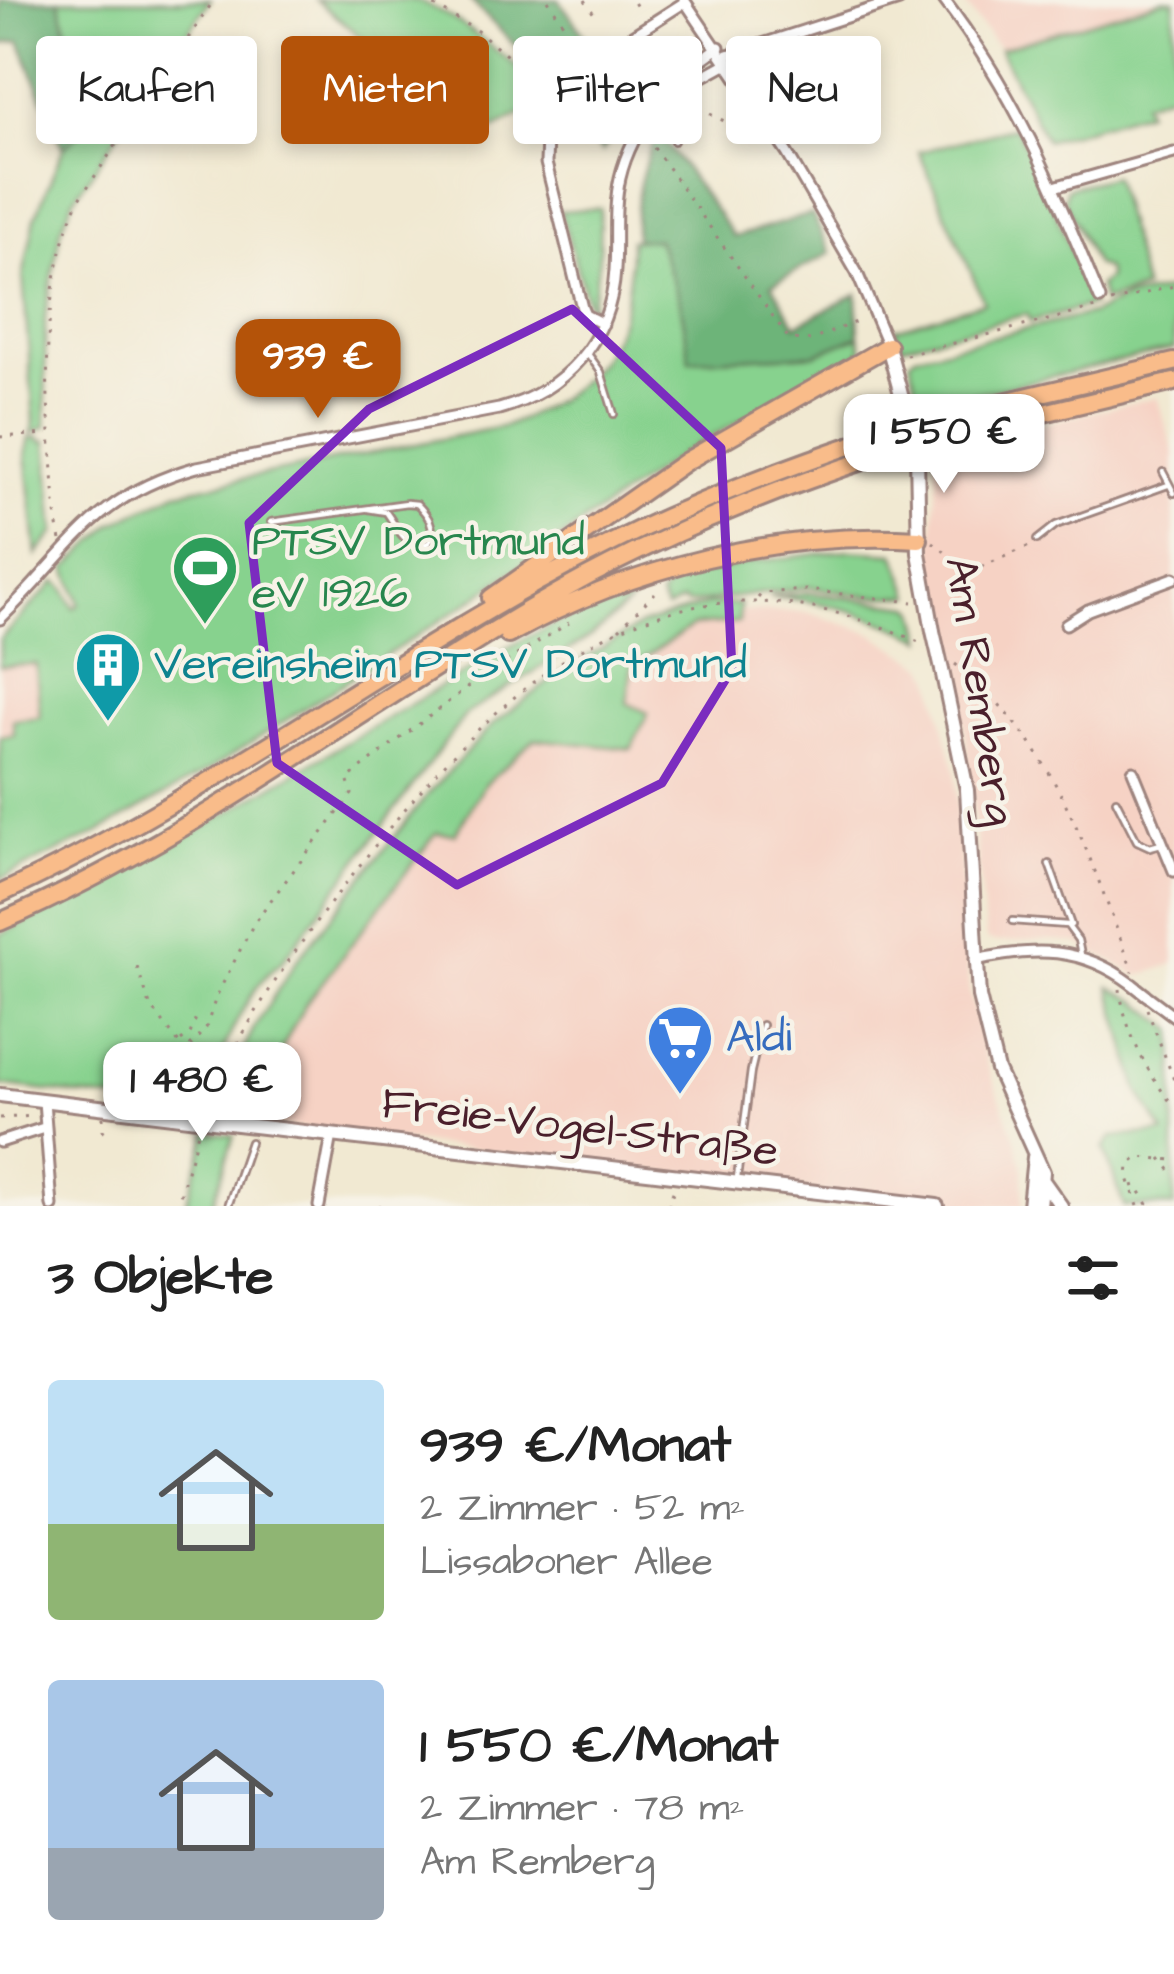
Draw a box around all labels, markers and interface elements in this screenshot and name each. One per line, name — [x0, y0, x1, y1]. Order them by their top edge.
chip: Kaufen — [36, 36, 257, 144]
chip: Mieten — [281, 36, 489, 144]
chip: Filter — [513, 36, 702, 144]
chip: Neu — [726, 36, 881, 144]
pin: 939 € — [234, 319, 402, 421]
text: 939 € — [263, 331, 373, 385]
pin: 1 550 € — [833, 394, 1055, 496]
text: 1 550 € — [870, 406, 1018, 460]
place label: PTSV Dortmund eV 1926 — [252, 511, 585, 625]
sports icon: PTSV Dortmund eV 1926 — [170, 533, 240, 627]
street label: Am Remberg — [928, 552, 1032, 830]
building icon: Vereinsheim PTSV Dortmund — [73, 630, 143, 724]
place label: Vereinsheim PTSV Dortmund — [154, 634, 747, 696]
supermarket icon: Aldi — [645, 1003, 715, 1097]
place label: Aldi — [726, 1007, 792, 1069]
pin: 1 480 € — [91, 1042, 313, 1144]
text: 1 480 € — [130, 1054, 274, 1108]
street label: Freie-Vogel-Straße — [378, 1073, 782, 1183]
text: 3 Objekte — [48, 1243, 273, 1314]
icon: filters — [1060, 1245, 1126, 1311]
text: 939 €/Monat — [420, 1411, 731, 1482]
icon: home — [144, 1428, 288, 1572]
text: 2 Zimmer · 52 m² — [420, 1482, 745, 1536]
text: Lissaboner Allee — [420, 1536, 713, 1590]
text: 1 550 €/Monat — [420, 1711, 778, 1782]
icon: home — [144, 1728, 288, 1872]
text: 2 Zimmer · 78 m² — [420, 1782, 744, 1836]
text: Am Remberg — [420, 1836, 655, 1890]

